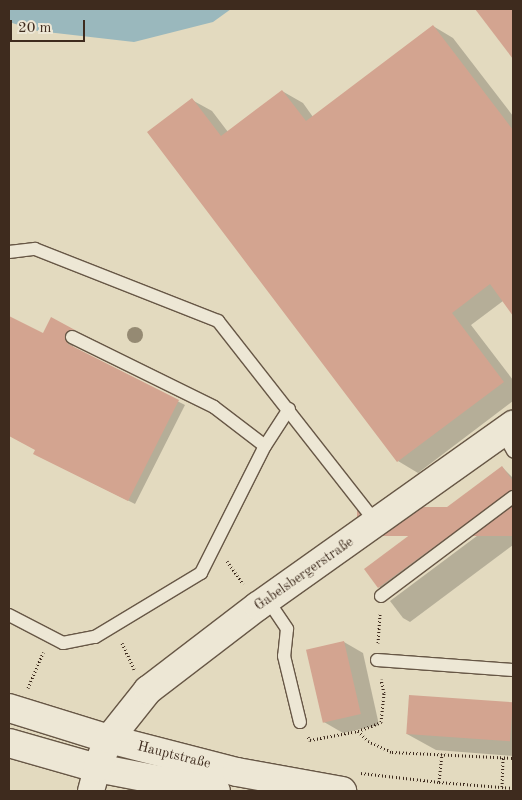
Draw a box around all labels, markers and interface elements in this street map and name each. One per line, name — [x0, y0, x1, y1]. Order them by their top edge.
scale bar — [12, 10, 88, 42]
text: 20 m — [18, 21, 52, 36]
street label: Gabelsbergerstraße — [251, 534, 357, 614]
street label: Hauptstraße — [136, 738, 212, 772]

